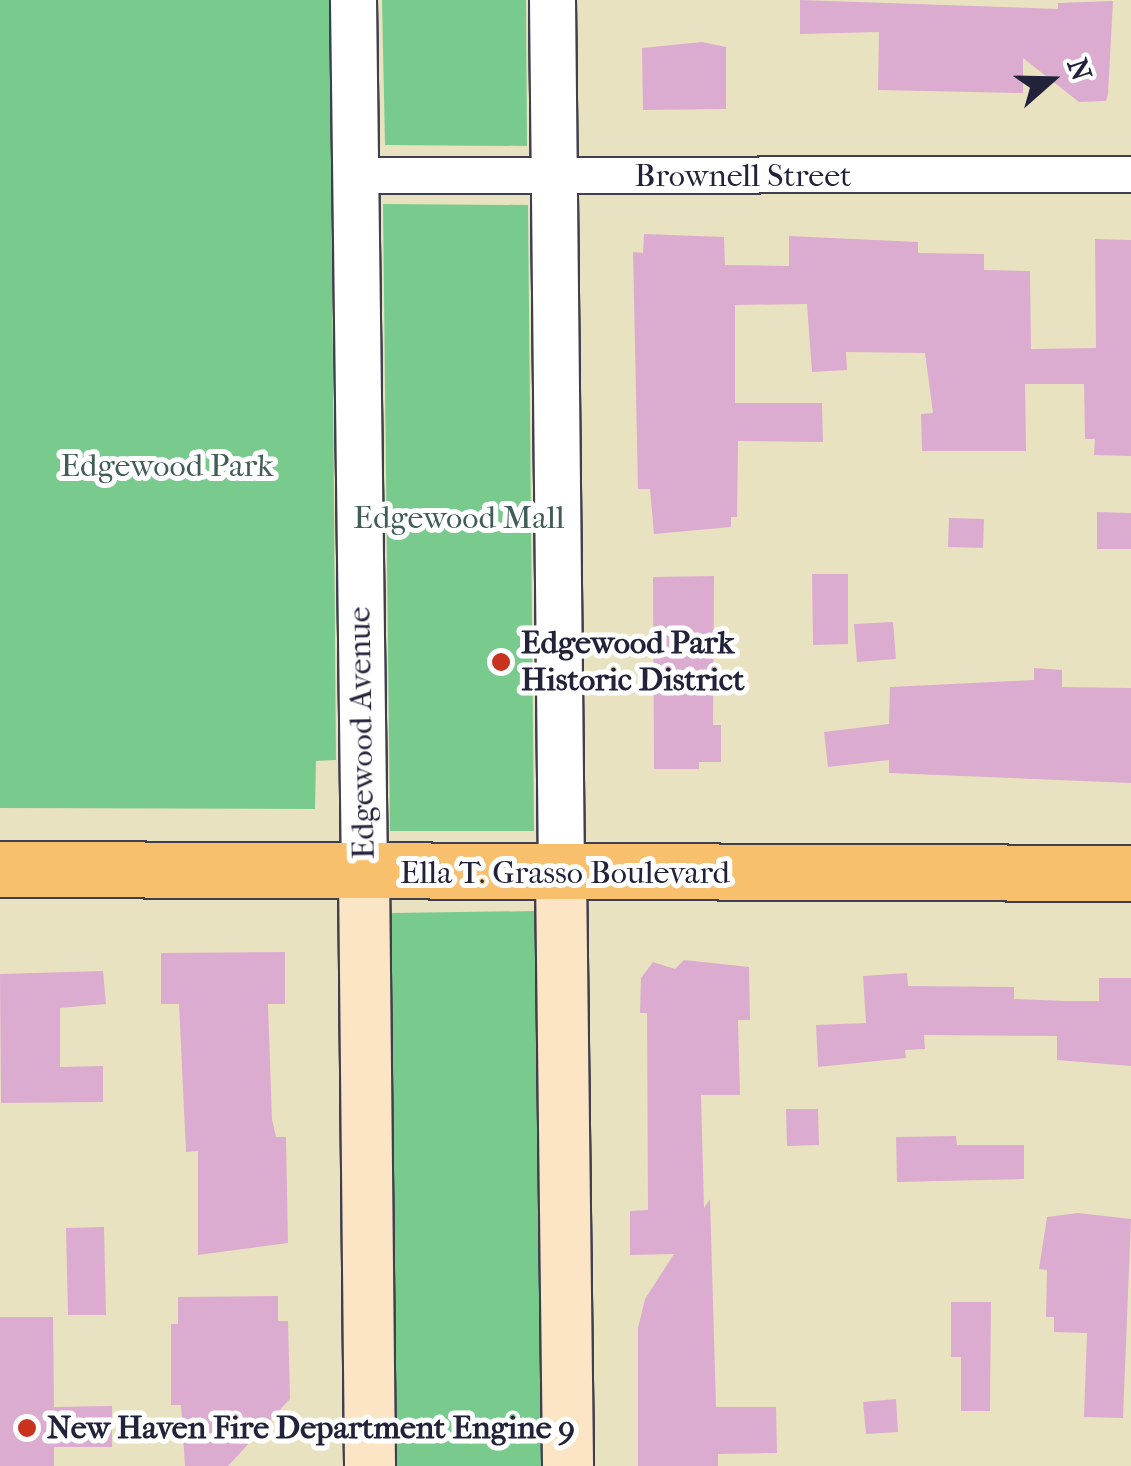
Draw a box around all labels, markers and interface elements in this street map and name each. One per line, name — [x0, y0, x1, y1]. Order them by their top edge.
north arrow — [1001, 30, 1101, 130]
text: N — [1061, 54, 1099, 85]
street label: Brownell Street — [635, 157, 851, 195]
park label: Edgewood Park — [60, 447, 274, 485]
park label: Edgewood Mall — [353, 499, 565, 537]
street label: Edgewood Avenue — [341, 606, 383, 860]
place label: Edgewood Park Historic District — [521, 625, 744, 700]
marker: Edgewood Park Historic District — [490, 651, 512, 673]
street label: Ella T. Grasso Boulevard — [400, 854, 730, 892]
place label: New Haven Fire Department Engine 9 — [47, 1409, 575, 1447]
marker: New Haven Fire Department Engine 9 — [16, 1417, 38, 1439]

